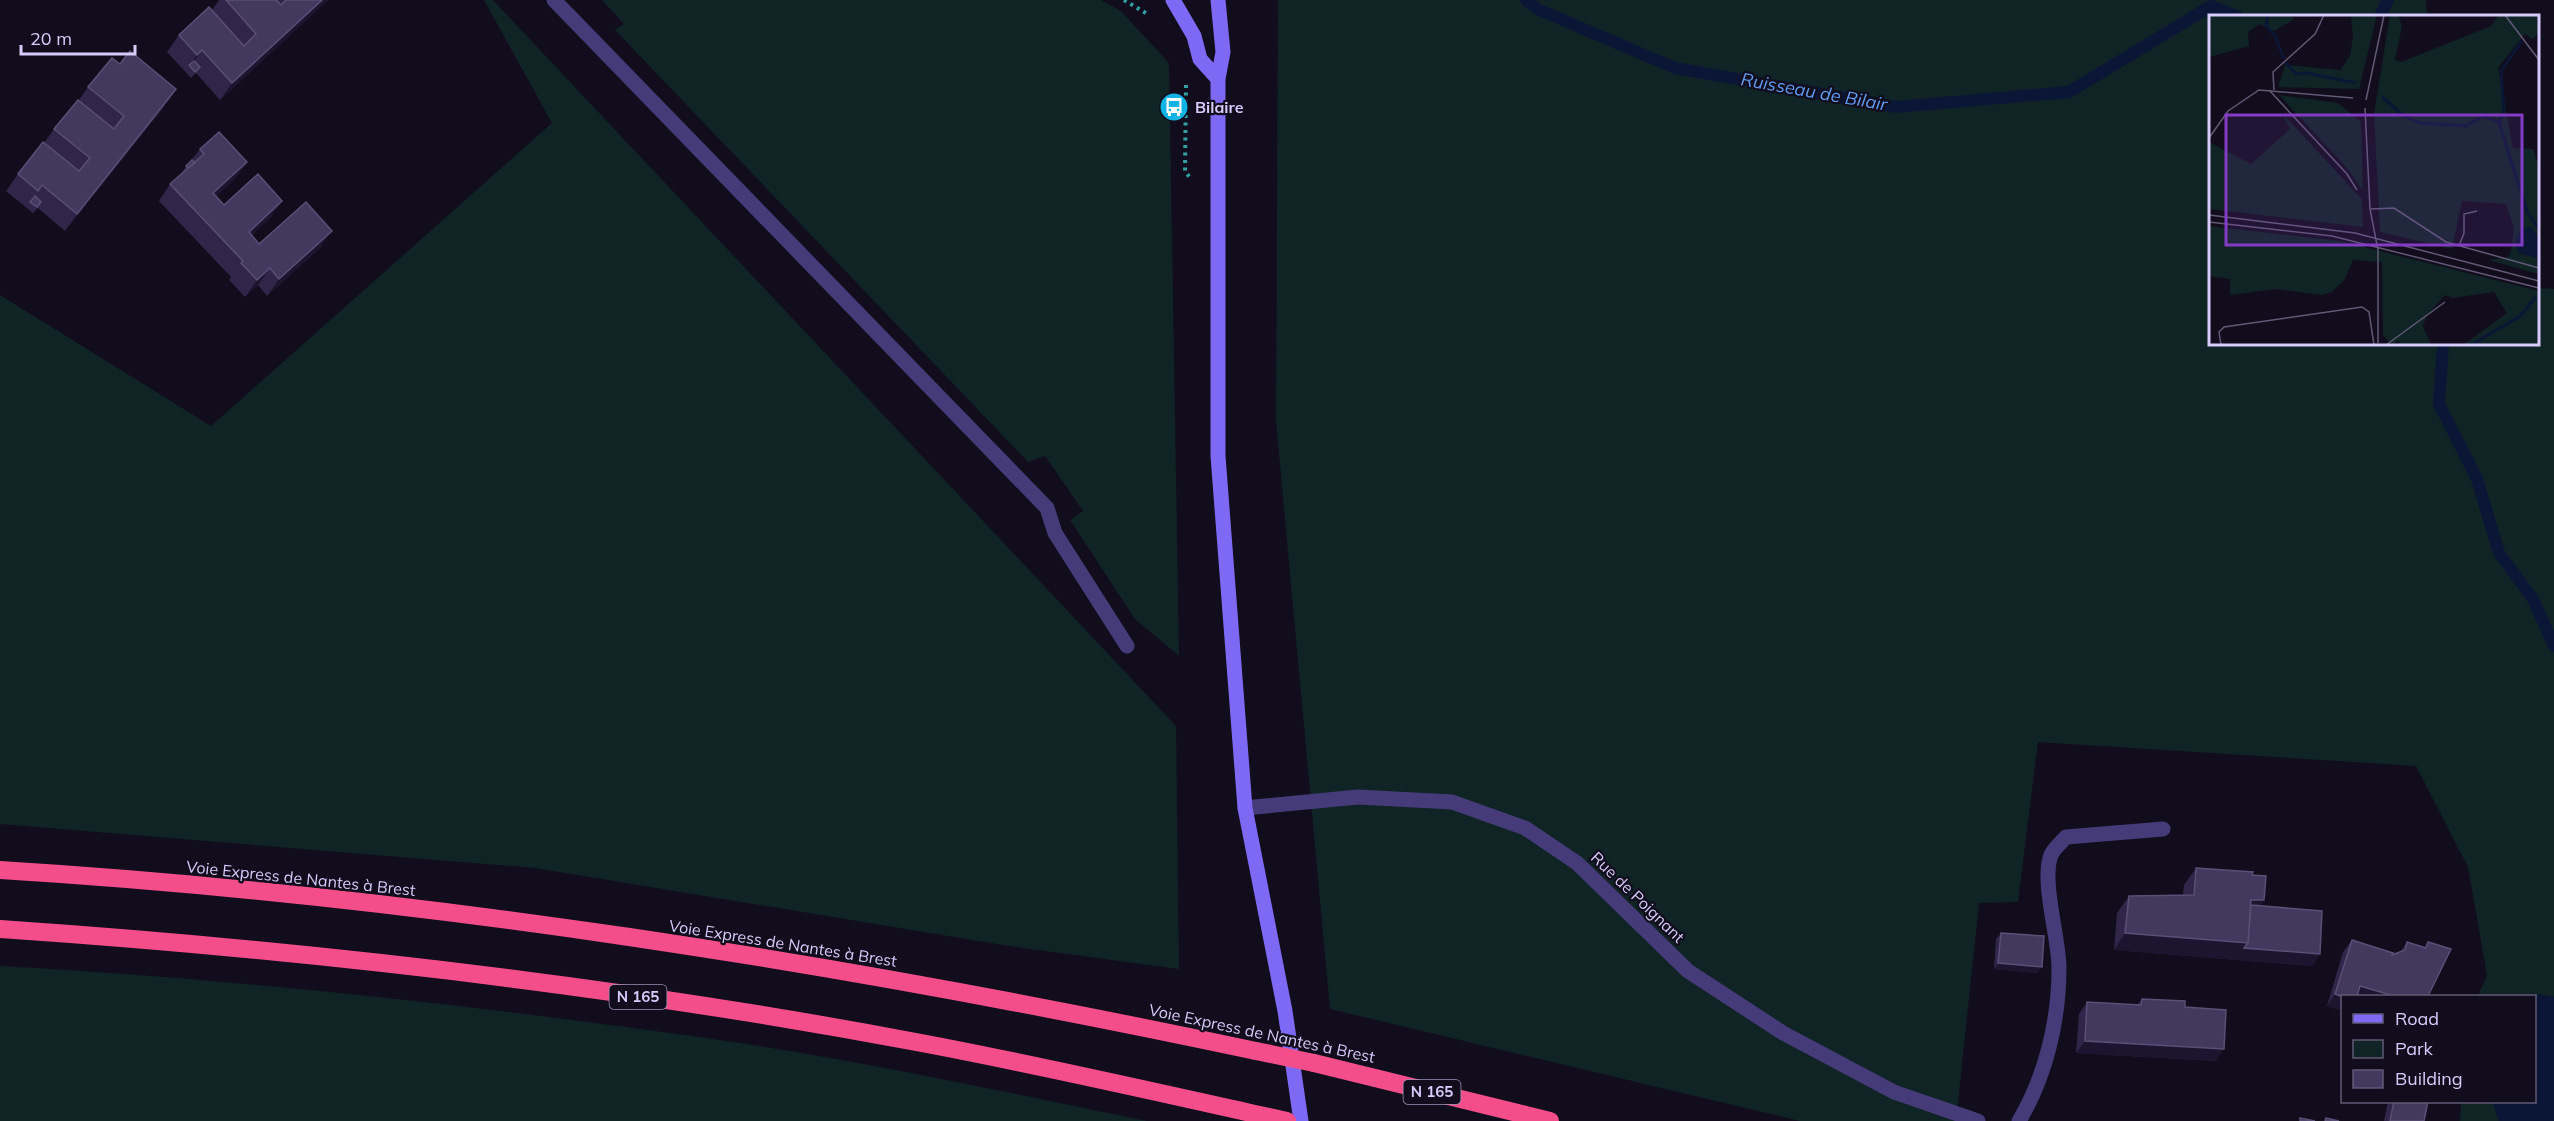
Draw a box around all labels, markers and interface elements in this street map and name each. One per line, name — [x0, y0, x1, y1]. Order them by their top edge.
inset map — [2209, 15, 2539, 345]
scale bar — [21, 18, 135, 56]
text: 20 m — [30, 27, 72, 50]
water label: Ruisseau de Bilair — [1739, 67, 1891, 116]
bus stop icon: Bilaire — [1158, 91, 1190, 123]
place label: Bilaire — [1195, 97, 1244, 117]
street label: Rue de Poignant — [1587, 847, 1689, 947]
street label: Voie Express de Nantes à Brest — [185, 856, 417, 900]
street label: Voie Express de Nantes à Brest — [668, 915, 899, 971]
road number: N 165 — [610, 985, 666, 1009]
legend — [2341, 995, 2536, 1103]
street label: Voie Express de Nantes à Brest — [1147, 999, 1377, 1067]
text: Road — [2395, 1007, 2439, 1030]
text: Park — [2395, 1037, 2434, 1060]
text: Building — [2395, 1067, 2463, 1090]
road number: N 165 — [1404, 1080, 1460, 1104]

